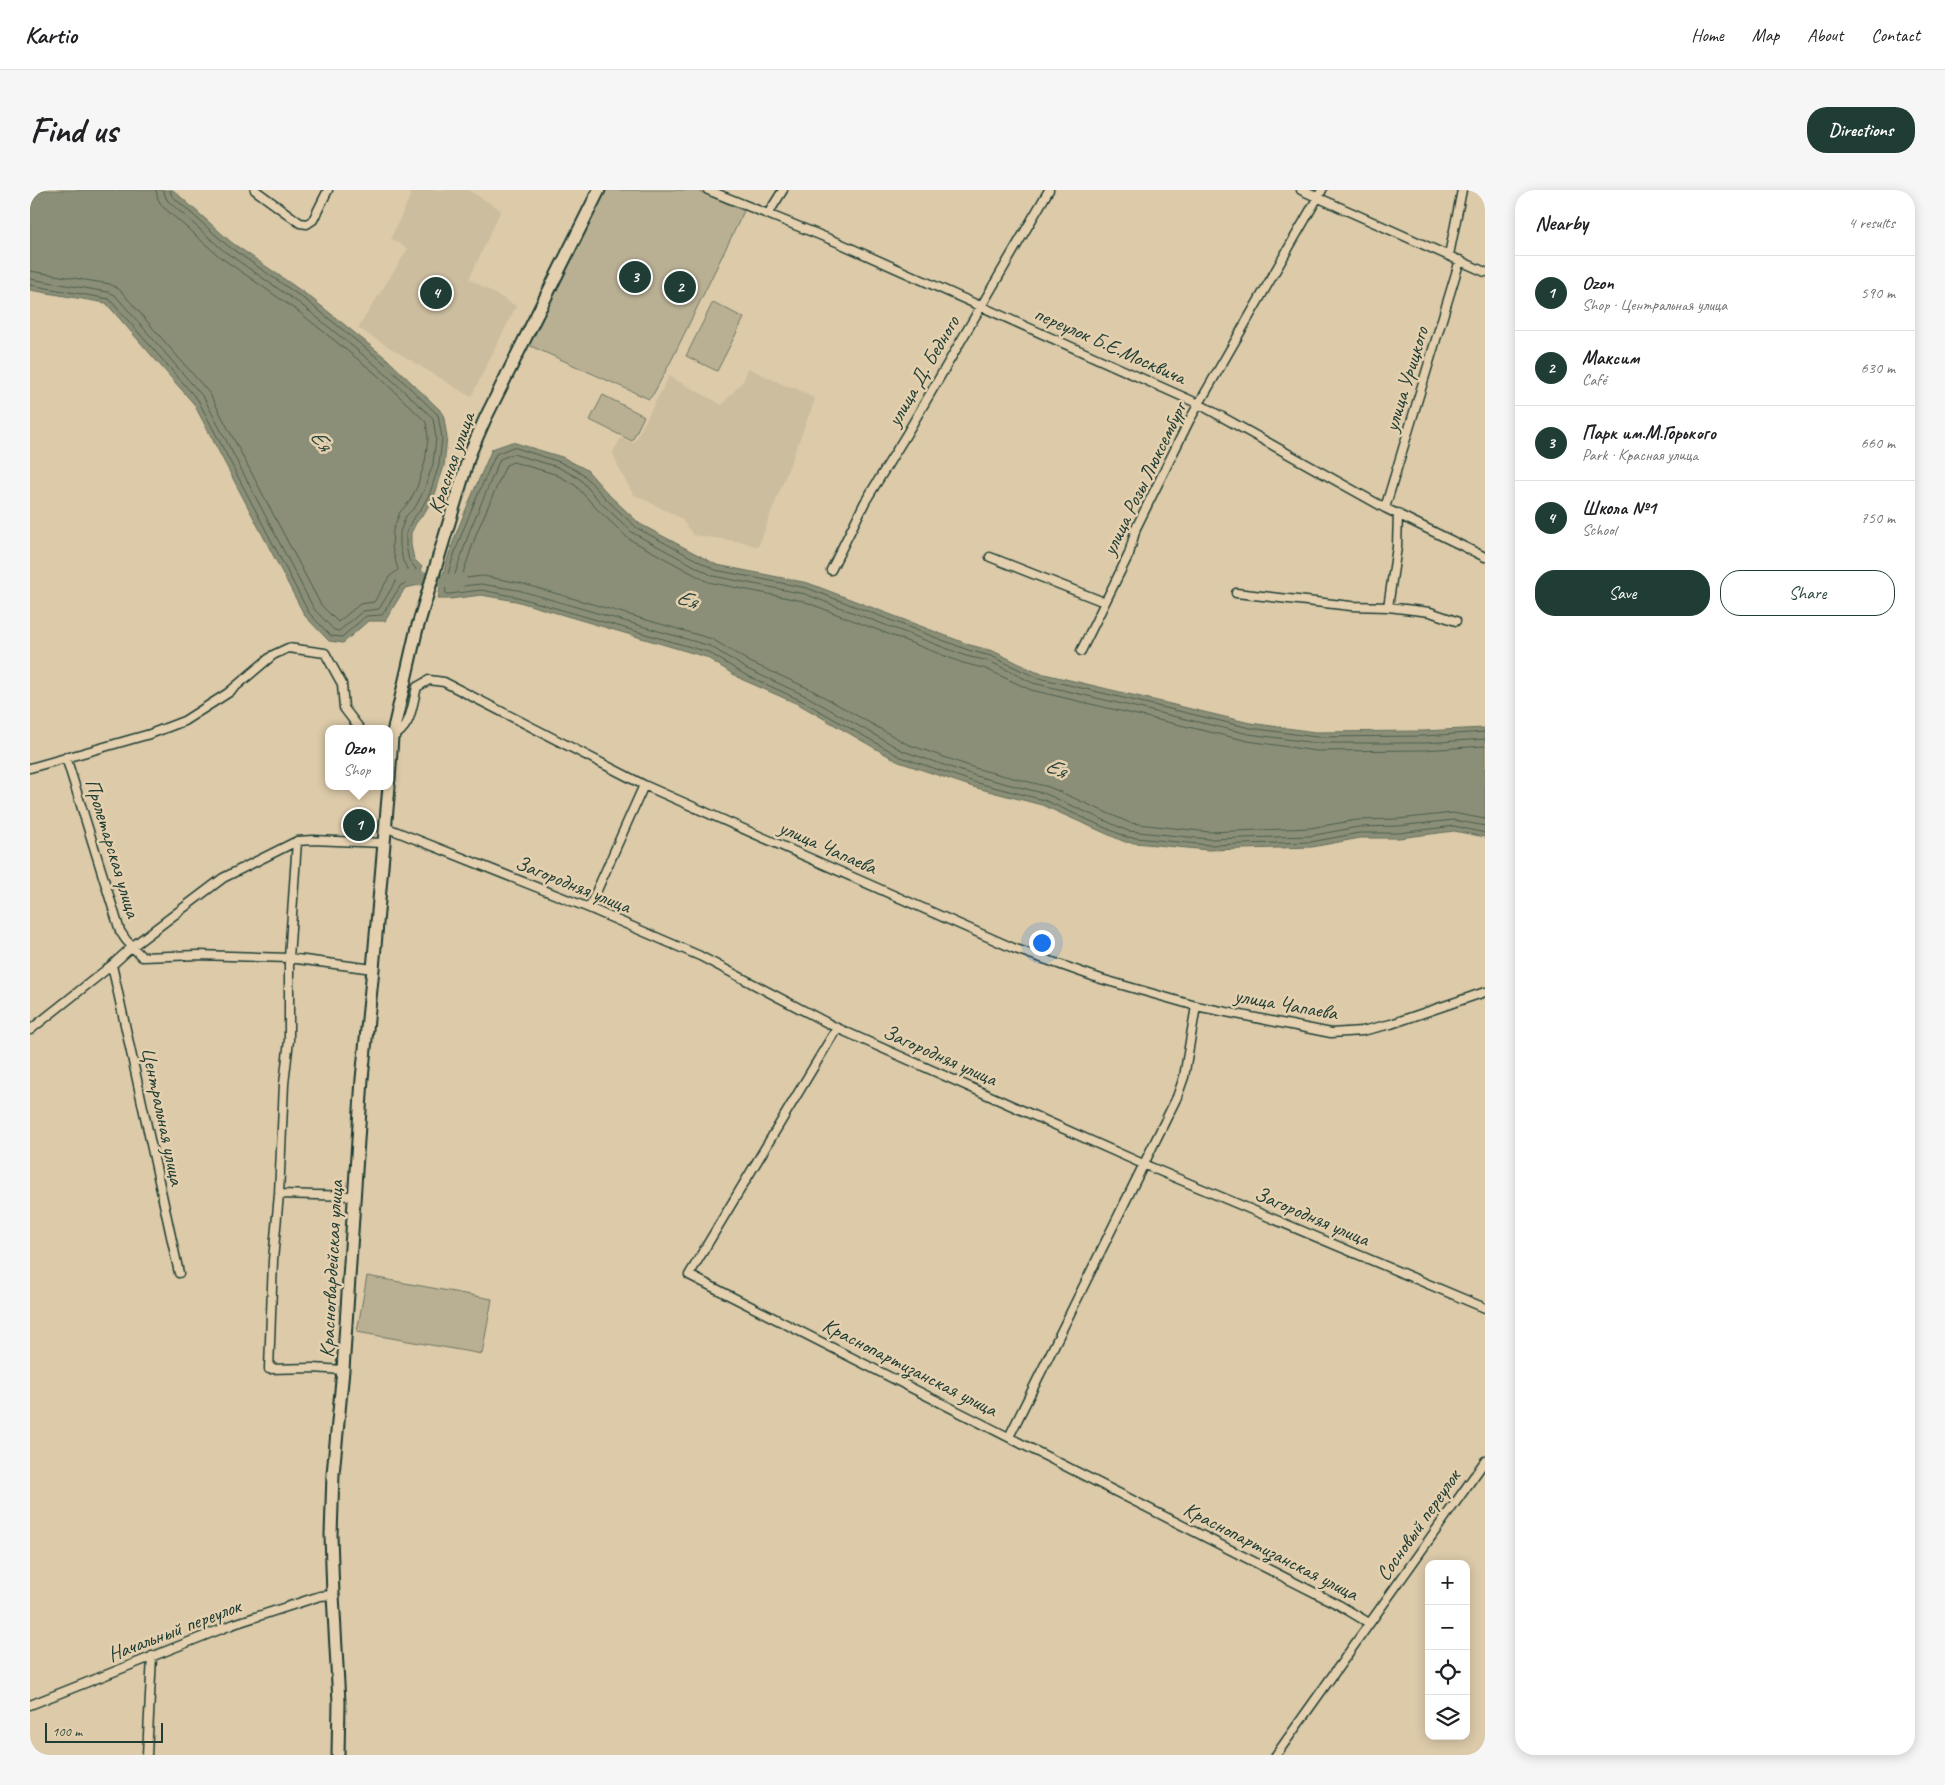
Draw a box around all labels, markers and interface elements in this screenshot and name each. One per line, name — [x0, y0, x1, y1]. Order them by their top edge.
text: Kartio — [25, 20, 77, 50]
text: Home — [1691, 24, 1724, 46]
text: Map — [1752, 24, 1779, 46]
text: About — [1807, 24, 1843, 46]
text: Contact — [1871, 24, 1920, 46]
button: Directions — [1807, 107, 1915, 153]
text: Find us — [30, 108, 117, 153]
text: Nearby — [1535, 210, 1588, 236]
text: 4 results — [1848, 213, 1895, 233]
pin: 3 — [619, 258, 651, 296]
pin: 2 — [664, 268, 696, 306]
text: Ozon — [1582, 271, 1614, 295]
pin: 4 — [420, 274, 452, 312]
text: 1 — [1547, 283, 1555, 303]
text: 590 m — [1861, 283, 1895, 303]
text: Shop · Центральная улица — [1582, 295, 1727, 315]
street label: переулок Б.Е.Москвича — [1030, 300, 1192, 391]
street label: улица Д. Бедного — [880, 310, 966, 433]
street label: улица Урицкого — [1377, 322, 1435, 436]
text: Максим — [1582, 346, 1639, 370]
text: 2 — [1547, 358, 1555, 378]
text: 630 m — [1861, 358, 1895, 378]
text: Café — [1582, 370, 1606, 390]
street label: улица Розы Люксембург — [1095, 395, 1194, 561]
street label: Красная улица — [422, 407, 481, 517]
text: Парк им.М.Горького — [1582, 421, 1716, 445]
water label: Ея — [304, 423, 340, 459]
text: 3 — [1547, 433, 1555, 453]
text: 660 m — [1861, 433, 1895, 453]
text: Park · Красная улица — [1582, 445, 1698, 465]
text: Школа №1 — [1582, 496, 1656, 520]
text: 4 — [1547, 508, 1555, 528]
text: 750 m — [1861, 508, 1895, 528]
text: School — [1582, 520, 1616, 540]
button: Save — [1535, 570, 1710, 616]
button: Share — [1720, 570, 1895, 616]
water label: Ея — [673, 582, 704, 617]
popup — [325, 725, 393, 790]
text: Ozon — [343, 736, 375, 760]
water label: Ея — [1041, 751, 1074, 786]
text: Shop — [343, 760, 370, 780]
street label: Пролетарская улица — [80, 776, 147, 922]
pin: 1 — [343, 806, 375, 844]
street label: улица Чапаева — [773, 813, 883, 881]
street label: Загородняя улица — [512, 849, 636, 920]
your location — [1029, 930, 1055, 956]
street label: улица Чапаева — [1230, 982, 1341, 1026]
street label: Загородняя улица — [879, 1018, 1002, 1092]
street label: Центральная улица — [136, 1044, 191, 1189]
street label: Красногвардейская улица — [313, 1178, 349, 1358]
street label: Загородняя улица — [1251, 1180, 1375, 1252]
street label: Краснопартизанская улица — [818, 1312, 1003, 1424]
street label: Сосновый переулок — [1370, 1462, 1467, 1586]
street label: Краснопартизанская улица — [1179, 1496, 1364, 1608]
map controls — [1425, 1560, 1470, 1740]
button: + — [1425, 1560, 1470, 1605]
street label: Начальный переулок — [104, 1592, 246, 1667]
button: − — [1425, 1605, 1470, 1650]
button: locate — [1425, 1650, 1470, 1695]
button: layers — [1425, 1695, 1470, 1740]
scale bar — [45, 1720, 162, 1743]
text: 100 m — [52, 1723, 82, 1740]

